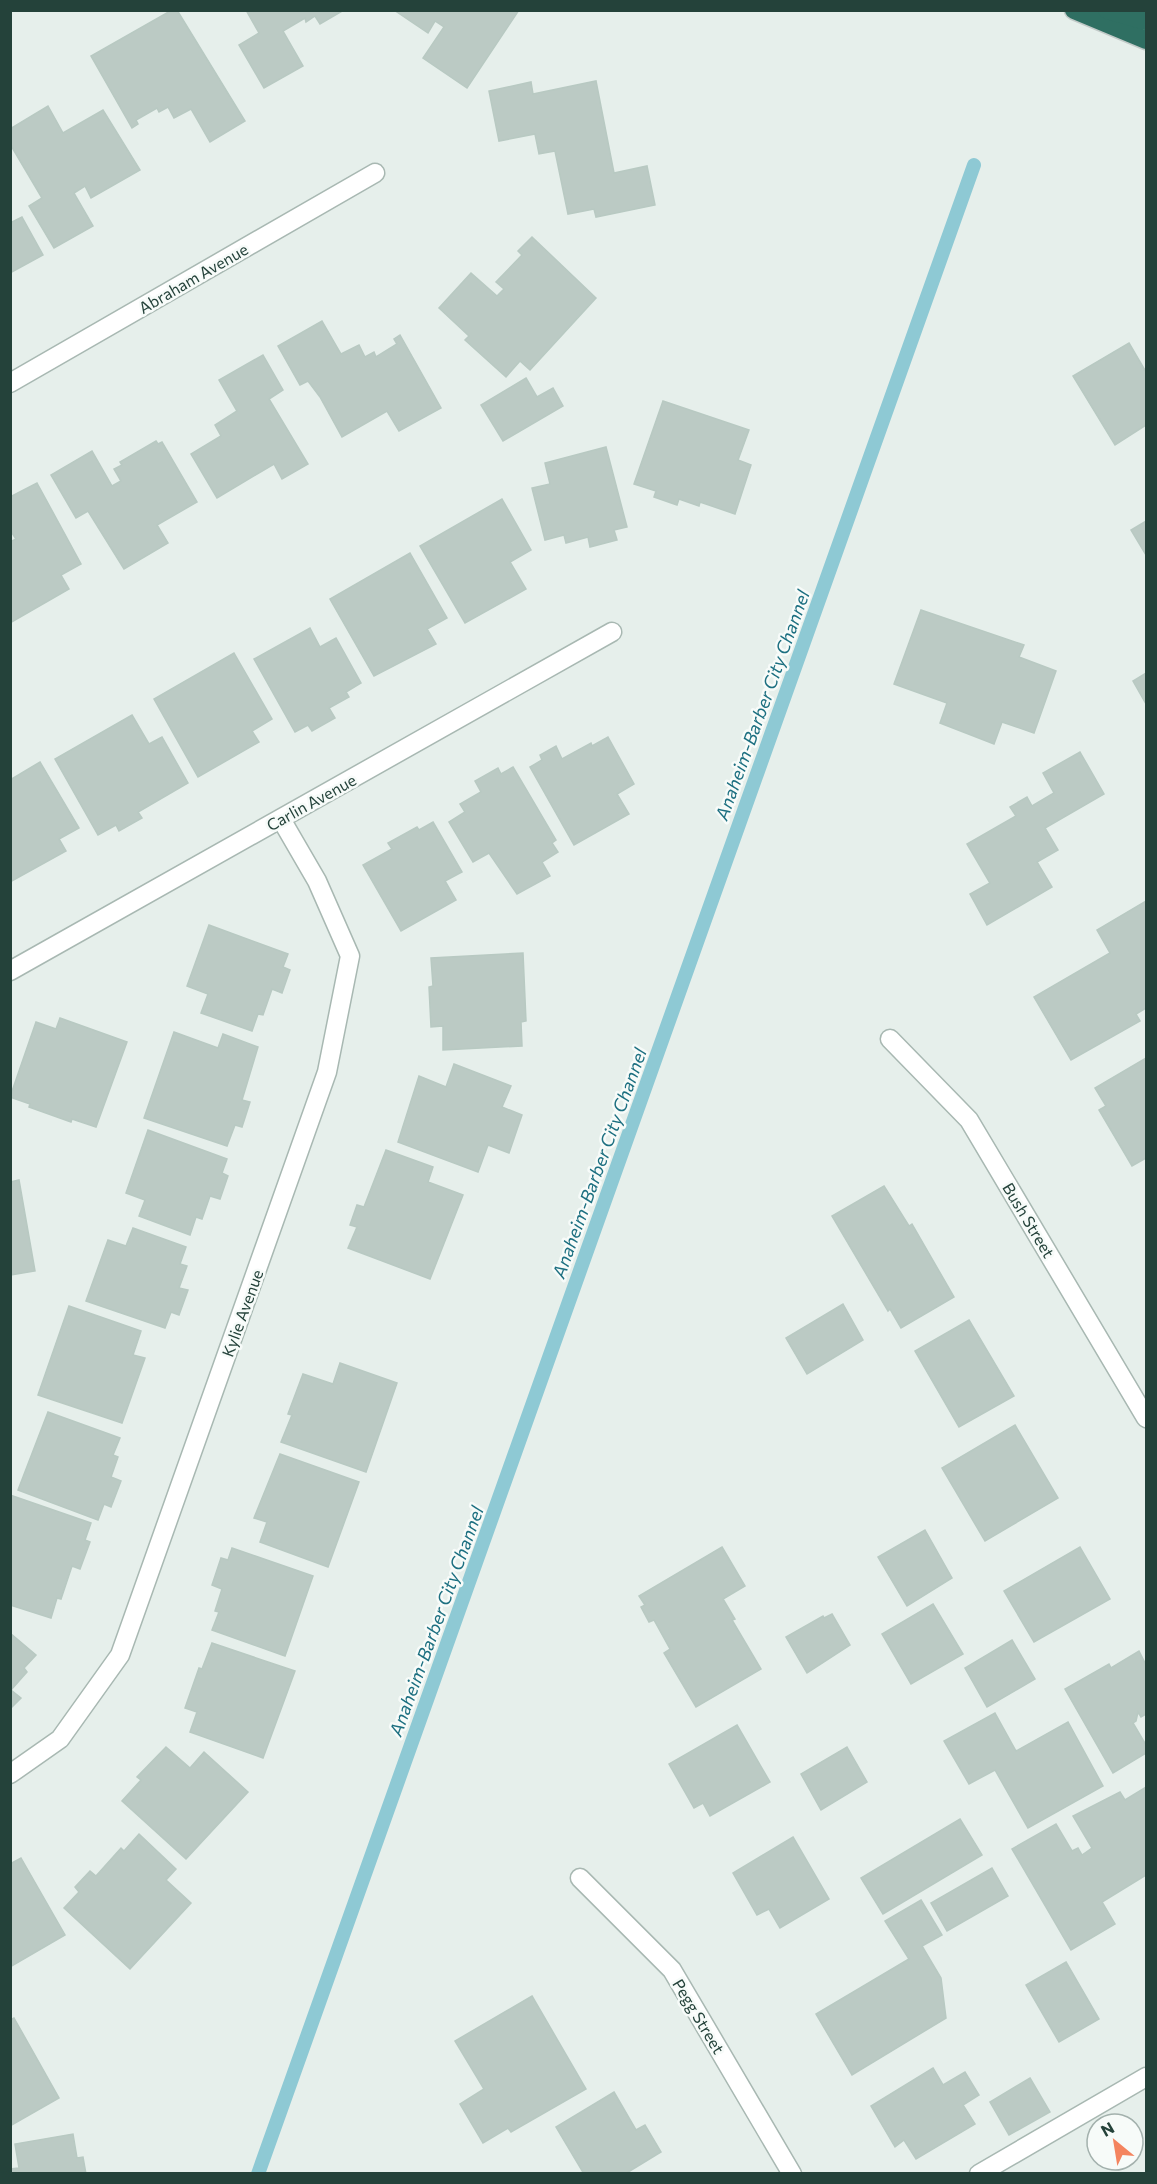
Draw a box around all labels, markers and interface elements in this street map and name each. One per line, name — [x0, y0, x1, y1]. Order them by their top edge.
street label: Abraham Avenue — [135, 239, 251, 317]
water label: Anaheim-Barber City Channel — [710, 587, 814, 824]
street label: Carlin Avenue — [263, 770, 359, 834]
water label: Anaheim-Barber City Channel — [547, 1045, 651, 1282]
street label: Bush Street — [999, 1179, 1059, 1261]
street label: Kylie Avenue — [217, 1267, 267, 1359]
water label: Anaheim-Barber City Channel — [384, 1503, 488, 1740]
street label: Pegg Street — [669, 1975, 729, 2057]
north arrow — [1085, 2112, 1145, 2172]
text: N — [1097, 2117, 1117, 2140]

